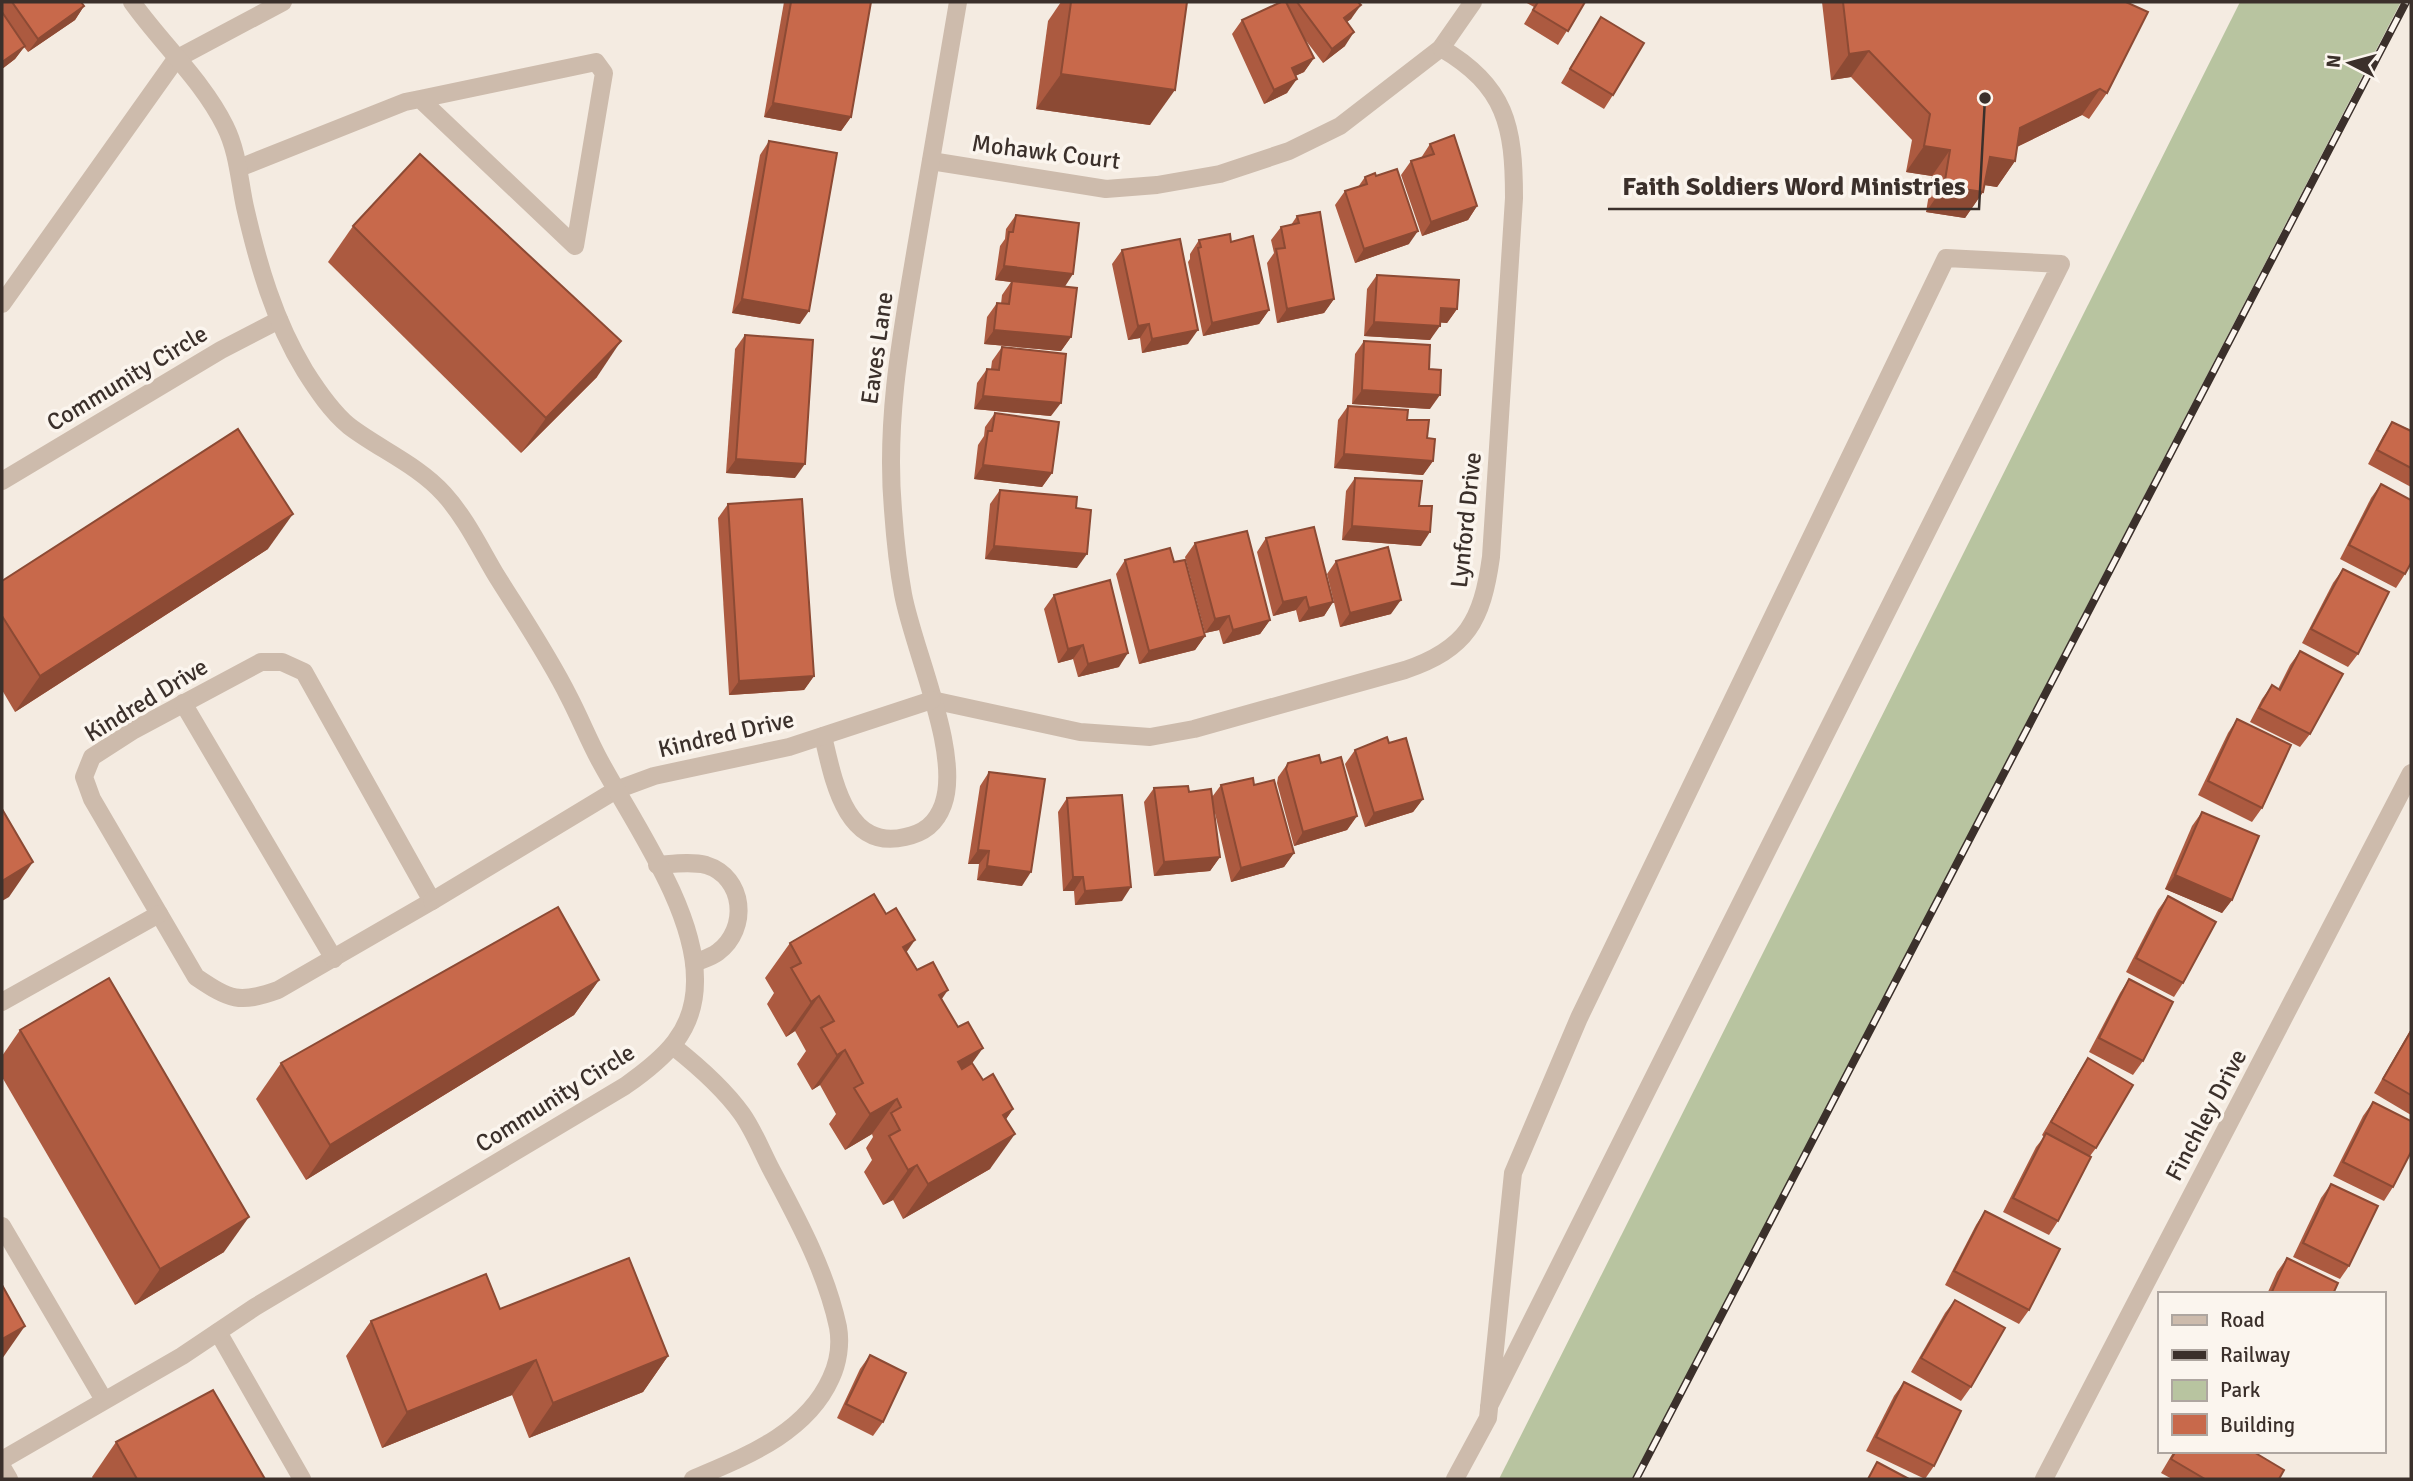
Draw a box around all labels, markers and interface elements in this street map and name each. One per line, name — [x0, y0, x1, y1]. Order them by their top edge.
north arrow — [2315, 28, 2385, 98]
text: N — [2321, 54, 2347, 69]
street label: Mohawk Court — [970, 128, 1122, 176]
callout: Faith Soldiers Word Ministries — [1608, 162, 1979, 209]
text: Faith Soldiers Word Ministries — [1622, 171, 1966, 203]
street label: Eaves Lane — [854, 290, 900, 406]
street label: Community Circle — [41, 318, 213, 438]
street label: Lynford Drive — [1444, 451, 1488, 589]
street label: Kindred Drive — [79, 651, 213, 749]
street label: Kindred Drive — [655, 704, 797, 764]
street label: Community Circle — [470, 1037, 640, 1159]
street label: Finchley Drive — [2159, 1044, 2253, 1186]
legend — [2158, 1292, 2385, 1453]
text: Road — [2220, 1307, 2265, 1333]
text: Railway — [2220, 1342, 2290, 1368]
text: Park — [2220, 1377, 2261, 1403]
text: Building — [2220, 1412, 2295, 1438]

